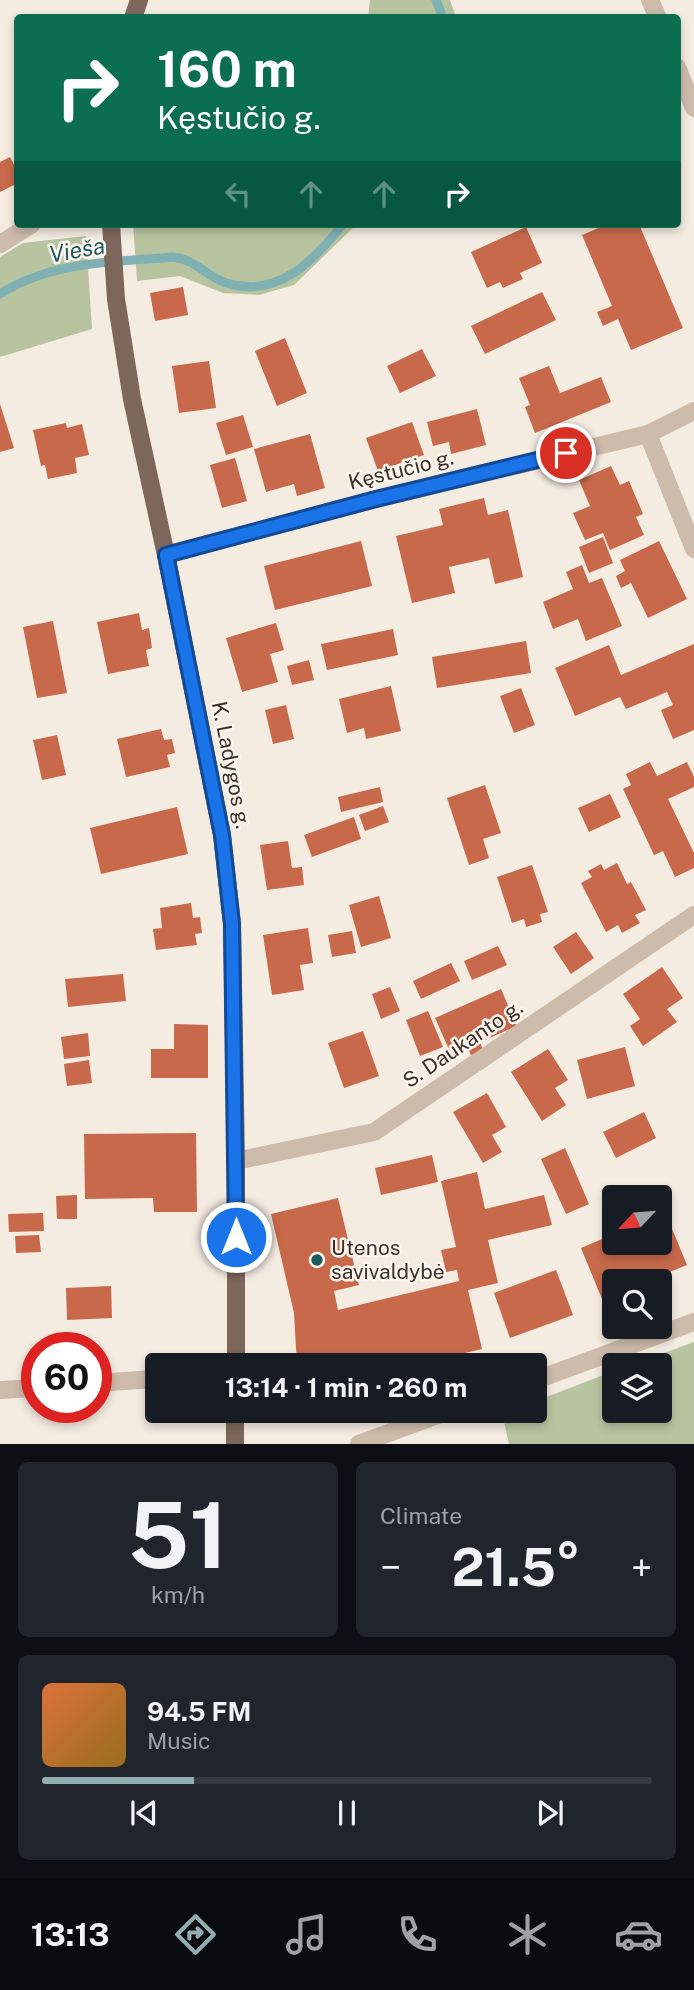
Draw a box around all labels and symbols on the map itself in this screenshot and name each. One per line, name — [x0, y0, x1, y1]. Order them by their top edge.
water label: Vieša — [47, 231, 107, 268]
pin — [536, 423, 596, 483]
street label: Kęstučio g. — [346, 444, 456, 495]
street label: K. Ladygos g. — [207, 699, 256, 831]
street label: S. Daukanto g. — [398, 994, 527, 1093]
north arrow — [602, 1185, 672, 1255]
position arrow — [199, 1200, 273, 1274]
place label: Utenos savivaldybė — [331, 1235, 445, 1284]
marker: Utenos savivaldybė — [309, 1252, 325, 1268]
speed limit sign: 60 — [21, 1332, 112, 1423]

